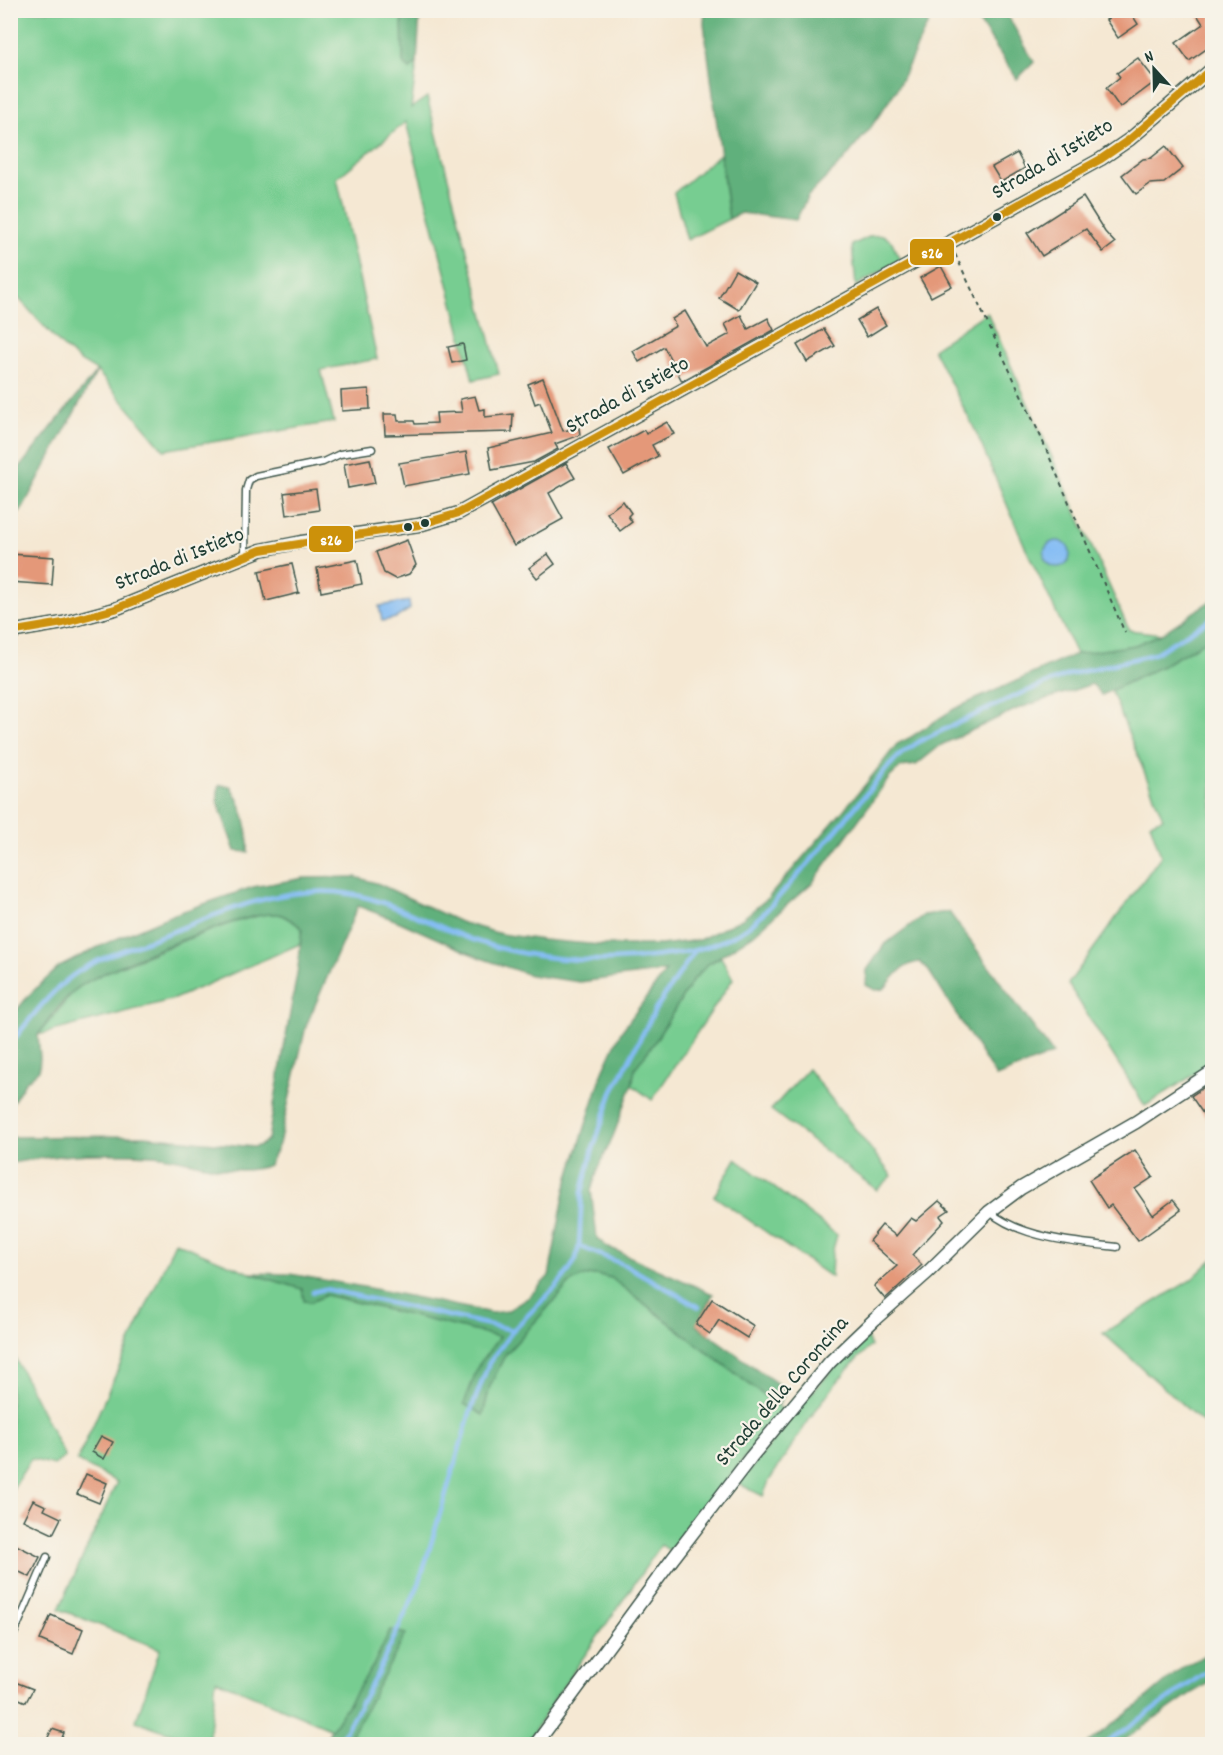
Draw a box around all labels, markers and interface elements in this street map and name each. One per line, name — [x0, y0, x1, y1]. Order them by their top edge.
north arrow — [1124, 39, 1184, 99]
text: N — [1141, 45, 1157, 70]
street label: Strada di Istieto — [986, 111, 1120, 209]
unlabelled marker — [991, 211, 1003, 223]
line badge: s26 — [909, 238, 955, 266]
text: s26 — [921, 243, 943, 266]
street label: Strada di Istieto — [560, 349, 696, 443]
unlabelled marker — [419, 517, 431, 529]
street label: Strada di Istieto — [111, 520, 249, 600]
unlabelled marker — [402, 521, 414, 533]
line badge: s26 — [308, 525, 354, 553]
text: s26 — [320, 530, 342, 553]
street label: Strada della Coroncina — [709, 1310, 857, 1474]

